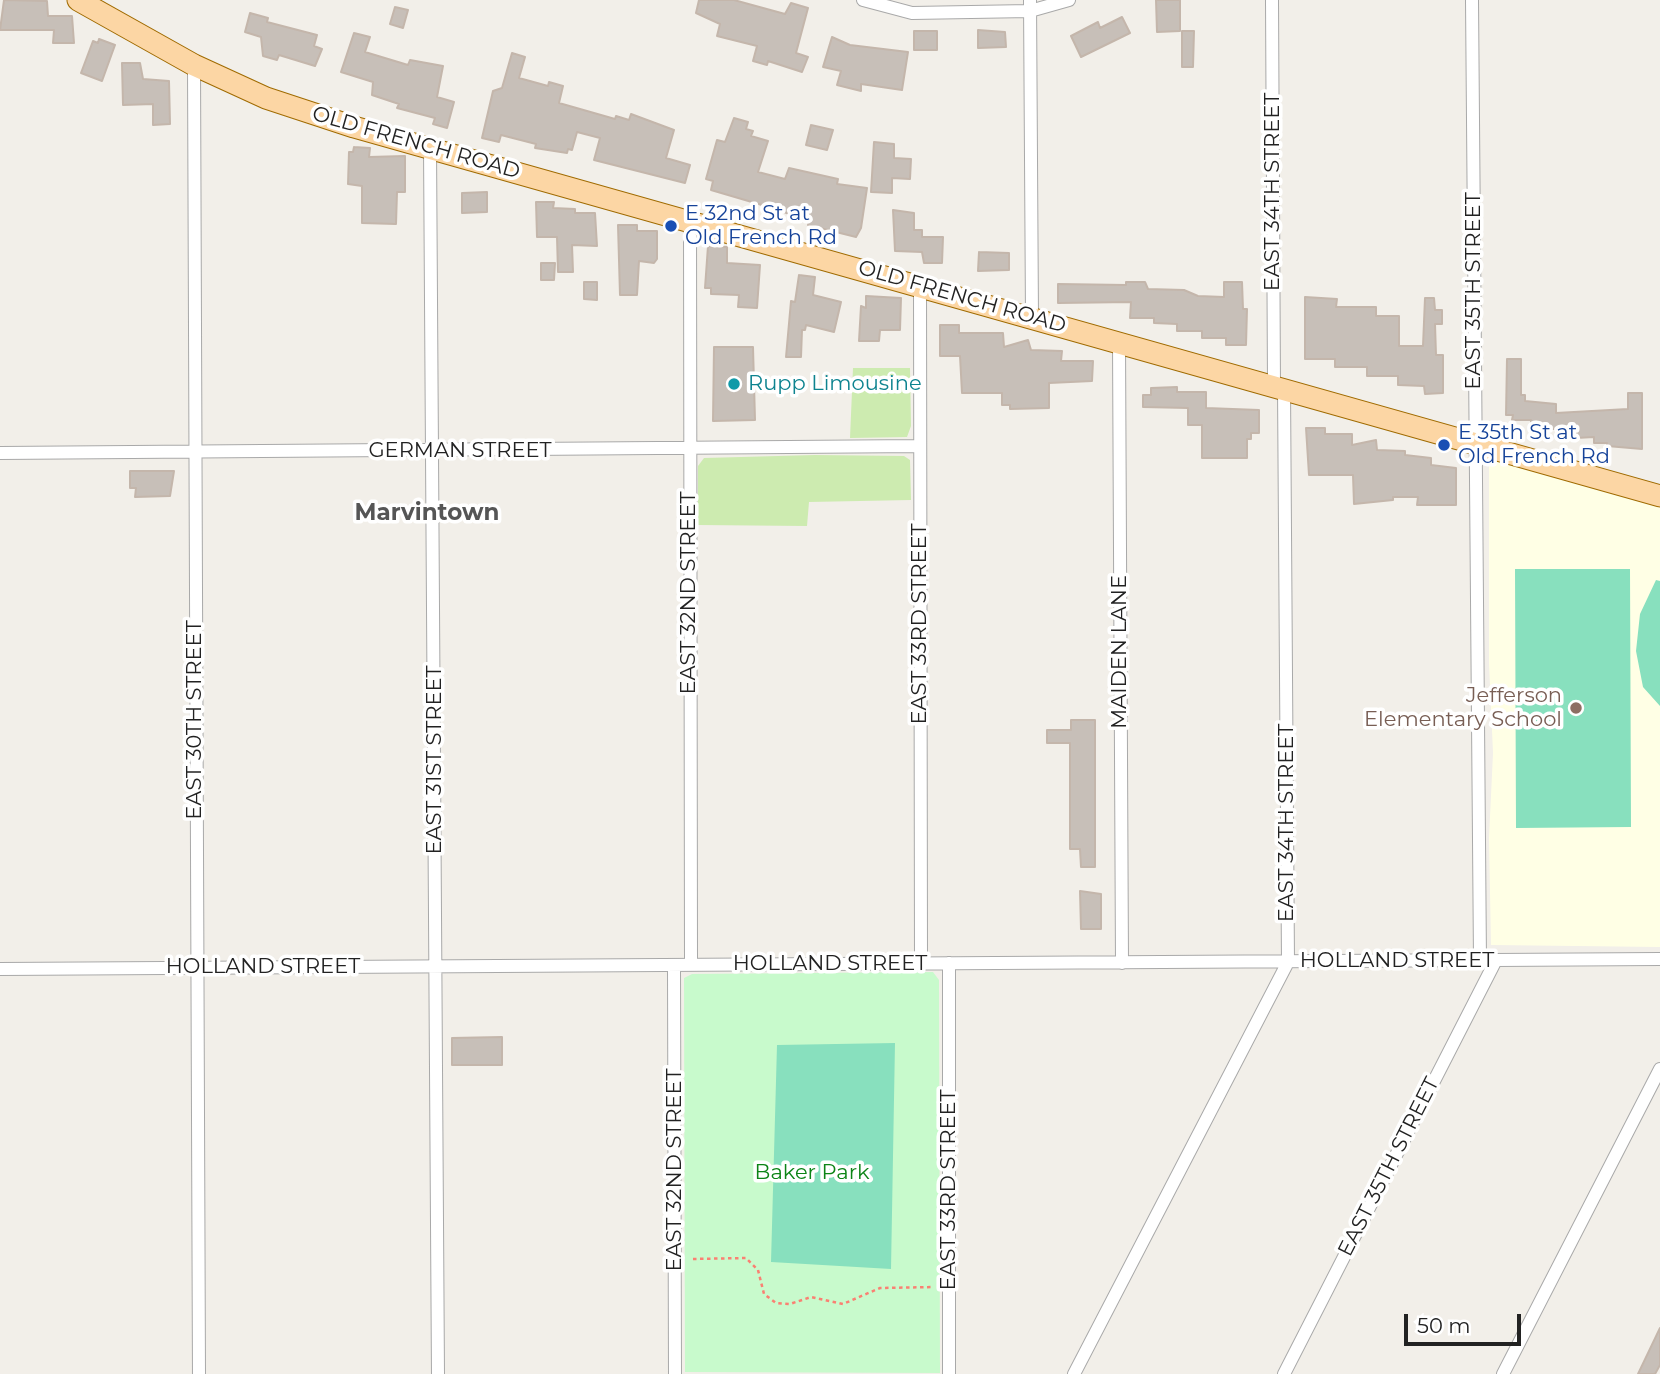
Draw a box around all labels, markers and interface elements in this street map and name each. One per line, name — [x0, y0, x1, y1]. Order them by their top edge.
street label: EAST 34TH STREET — [1260, 93, 1286, 291]
street label: OLD FRENCH ROAD — [309, 101, 523, 185]
street label: EAST 35TH STREET — [1461, 192, 1487, 390]
place label: E 32nd St at Old French Rd — [685, 201, 837, 251]
marker: E 32nd St at Old French Rd — [663, 218, 679, 234]
street label: OLD FRENCH ROAD — [855, 255, 1069, 339]
place label: Rupp Limousine — [748, 371, 922, 397]
marker: Rupp Limousine — [726, 376, 742, 392]
place label: E 35th St at Old French Rd — [1458, 420, 1610, 470]
marker: E 35th St at Old French Rd — [1436, 437, 1452, 453]
street label: GERMAN STREET — [368, 438, 552, 464]
street label: EAST 32ND STREET — [676, 491, 702, 695]
district label: Marvintown — [355, 499, 499, 527]
street label: EAST 33RD STREET — [907, 523, 933, 725]
street label: MAIDEN LANE — [1107, 575, 1133, 729]
street label: EAST 30TH STREET — [182, 620, 208, 820]
street label: EAST 31ST STREET — [422, 665, 448, 855]
place label: Jefferson Elementary School — [1364, 683, 1562, 733]
marker: Jefferson Elementary School — [1568, 700, 1584, 716]
street label: EAST 34TH STREET — [1274, 724, 1300, 922]
street label: HOLLAND STREET — [1300, 948, 1494, 974]
street label: HOLLAND STREET — [733, 951, 927, 977]
street label: HOLLAND STREET — [166, 954, 360, 980]
street label: EAST 32ND STREET — [662, 1068, 688, 1272]
street label: EAST 35TH STREET — [1333, 1073, 1445, 1261]
street label: EAST 33RD STREET — [936, 1089, 962, 1291]
park label: Baker Park — [755, 1160, 869, 1186]
scale bar — [1408, 1300, 1525, 1344]
text: 50 m — [1417, 1313, 1471, 1338]

